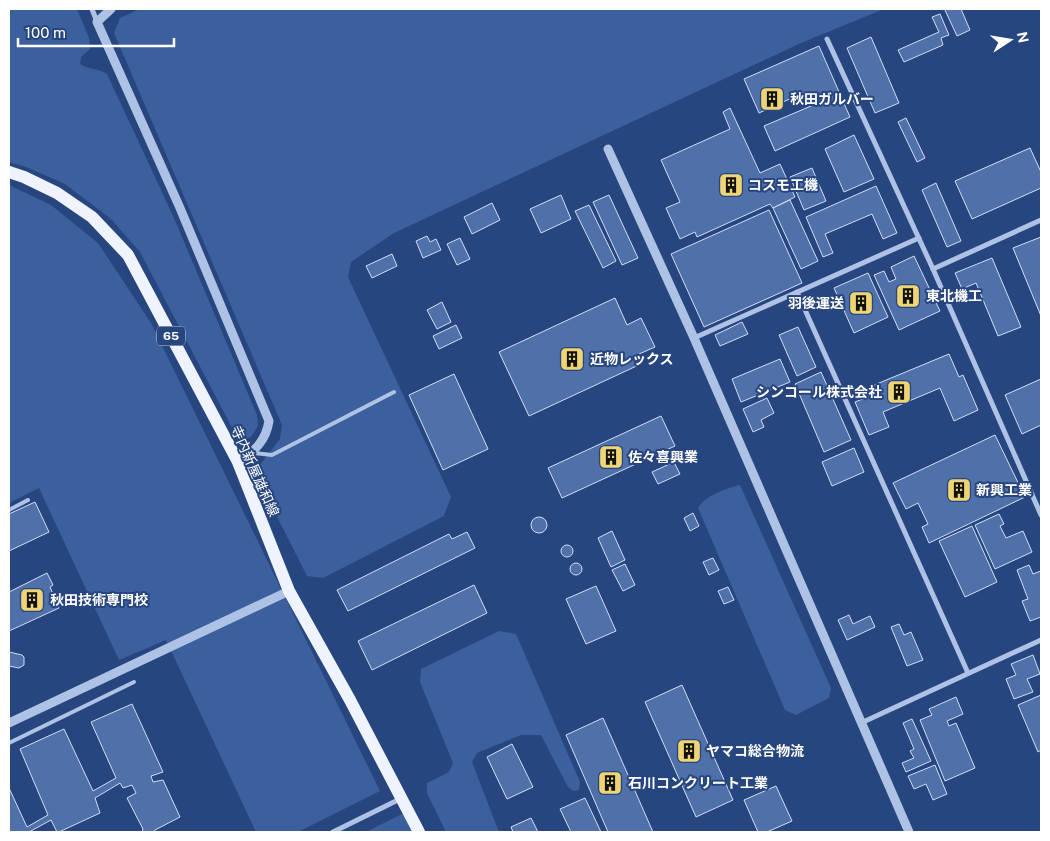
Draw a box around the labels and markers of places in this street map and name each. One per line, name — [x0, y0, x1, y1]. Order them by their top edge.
building icon: 秋田ガルバー — [759, 86, 785, 112]
place label: 秋田ガルバー — [790, 91, 874, 107]
building icon: コスモ工機 — [718, 172, 744, 198]
place label: コスモ工機 — [748, 177, 818, 193]
building icon: 東北機工 — [895, 283, 921, 309]
place label: 東北機工 — [926, 288, 982, 304]
building icon: 羽後運送 — [848, 290, 874, 316]
place label: 羽後運送 — [788, 295, 844, 311]
building icon: 近物レックス — [559, 346, 585, 372]
place label: 近物レックス — [590, 351, 674, 367]
building icon: シンコール株式会社 — [886, 379, 912, 405]
place label: シンコール株式会社 — [756, 384, 882, 400]
building icon: 佐々喜興業 — [598, 444, 624, 470]
place label: 佐々喜興業 — [628, 449, 698, 465]
building icon: 新興工業 — [946, 477, 972, 503]
place label: 新興工業 — [976, 482, 1032, 498]
building icon: 秋田技術専門校 — [19, 587, 45, 613]
place label: 秋田技術専門校 — [50, 592, 148, 608]
building icon: ヤマコ総合物流 — [676, 738, 702, 764]
place label: ヤマコ総合物流 — [706, 743, 804, 759]
building icon: 石川コンクリート工業 — [597, 770, 623, 796]
place label: 石川コンクリート工業 — [628, 775, 768, 791]

